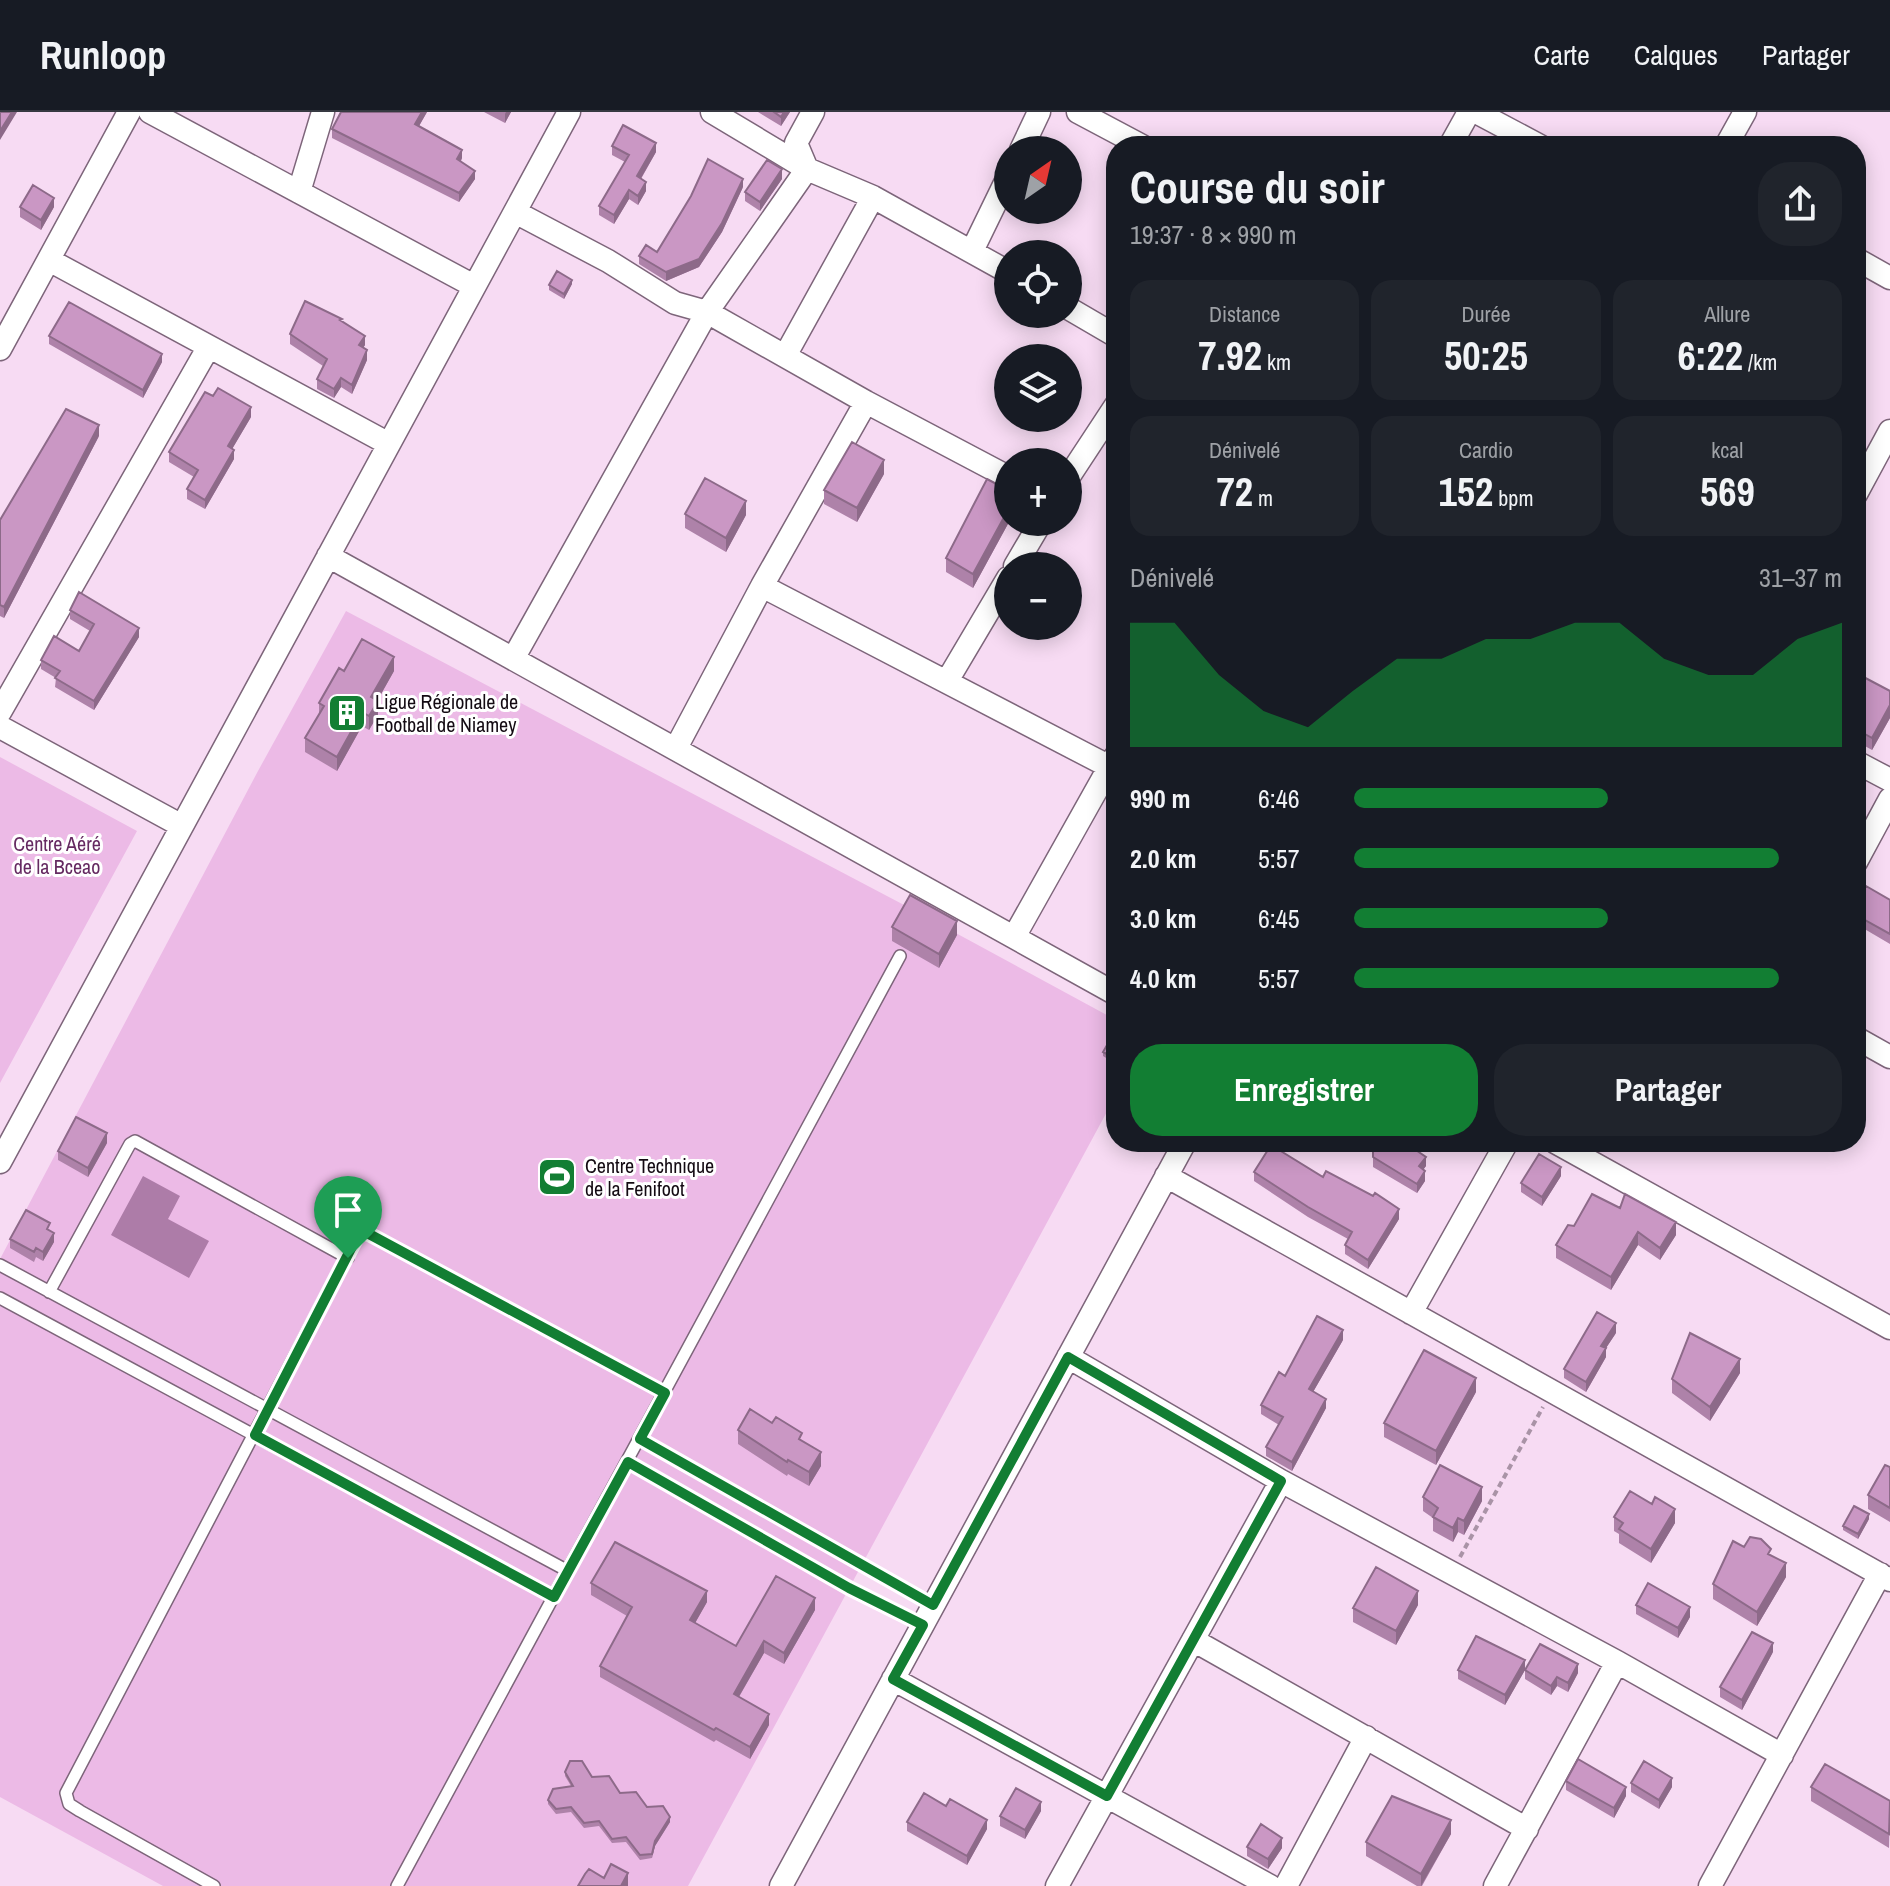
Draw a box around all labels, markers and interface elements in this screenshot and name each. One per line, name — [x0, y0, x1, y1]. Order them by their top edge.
text: Runloop — [40, 30, 166, 81]
text: Carte — [1534, 36, 1590, 74]
text: Calques — [1634, 36, 1718, 74]
text: Partager — [1762, 36, 1850, 74]
north arrow — [994, 136, 1082, 224]
map controls — [994, 136, 1082, 640]
text: Course du soir — [1130, 157, 1385, 217]
button: share — [1758, 162, 1842, 246]
text: 19:37 · 8 × 990 m — [1130, 217, 1297, 252]
button: locate — [994, 240, 1082, 328]
text: Distance — [1209, 299, 1280, 329]
text: Durée — [1461, 299, 1511, 329]
text: Allure — [1704, 299, 1750, 329]
text: 7.92 — [1198, 329, 1262, 382]
text: 50:25 — [1444, 329, 1528, 382]
text: 6:22 — [1677, 329, 1743, 382]
button: layers — [994, 344, 1082, 432]
text: km — [1262, 347, 1291, 377]
text: /km — [1743, 347, 1777, 377]
text: Dénivelé — [1209, 435, 1280, 465]
text: Cardio — [1459, 435, 1513, 465]
text: kcal — [1711, 435, 1743, 465]
button: + — [994, 448, 1082, 536]
text: 72 — [1216, 465, 1253, 518]
text: 152 — [1439, 465, 1493, 518]
text: 569 — [1700, 465, 1755, 518]
text: m — [1253, 483, 1273, 513]
text: bpm — [1493, 483, 1533, 513]
button: − — [994, 552, 1082, 640]
text: Dénivelé — [1130, 560, 1214, 595]
text: 31–37 m — [1759, 560, 1842, 595]
place label: Ligue Régionale de Football de Niamey — [375, 688, 518, 738]
building icon: Ligue Régionale de Football de Niamey — [326, 692, 368, 734]
text: 990 m — [1130, 781, 1190, 816]
text: 6:46 — [1258, 781, 1300, 816]
park label: Centre Aéré de la Bceao — [13, 830, 101, 880]
text: 2.0 km — [1130, 841, 1196, 876]
text: 5:57 — [1258, 841, 1300, 876]
text: 3.0 km — [1130, 901, 1196, 936]
text: 6:45 — [1258, 901, 1300, 936]
text: 4.0 km — [1130, 961, 1196, 996]
text: 5:57 — [1258, 961, 1300, 996]
button: Enregistrer — [1130, 1044, 1478, 1136]
button: Partager — [1494, 1044, 1842, 1136]
place label: Centre Technique de la Fenifoot — [585, 1152, 714, 1202]
sports icon: Centre Technique de la Fenifoot — [536, 1156, 578, 1198]
pin — [314, 1176, 382, 1258]
icon: arrive — [326, 1188, 370, 1232]

